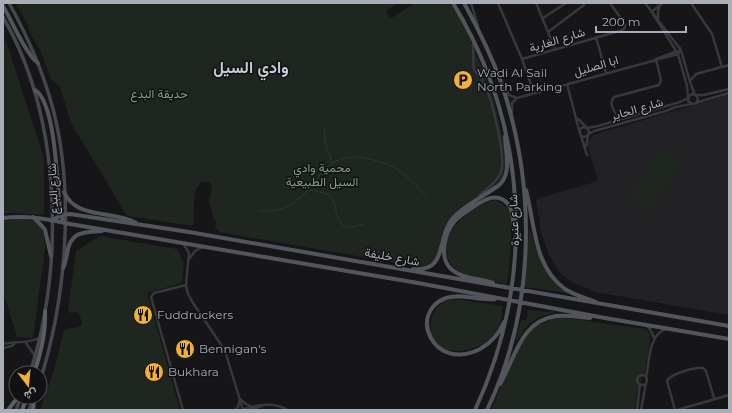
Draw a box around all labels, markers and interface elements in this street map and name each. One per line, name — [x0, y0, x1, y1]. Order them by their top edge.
scale bar — [596, 8, 686, 34]
text: 200 m — [602, 14, 641, 29]
street label: شارع الغارية — [527, 24, 587, 57]
street label: ابا الصليل — [572, 52, 620, 80]
district label: وادي السيل — [213, 58, 289, 81]
place label: Wadi Al Sail North Parking — [477, 65, 562, 94]
parking icon: Wadi Al Sail North Parking — [452, 69, 474, 91]
park label: حديقة البدع — [130, 86, 188, 103]
street label: شارع الحاير — [608, 94, 665, 125]
park label: محمية وادي السيل الطبيعية — [286, 160, 358, 190]
street label: شارع البدع — [44, 163, 63, 215]
street label: شارع عنيزة — [505, 194, 524, 246]
street label: شارع خليفة — [363, 244, 421, 271]
restaurant icon: Fuddruckers — [132, 304, 154, 326]
place label: Fuddruckers — [157, 307, 233, 322]
restaurant icon: Bennigan's — [174, 338, 196, 360]
place label: Bennigan's — [199, 341, 267, 356]
restaurant icon: Bukhara — [143, 361, 165, 383]
place label: Bukhara — [168, 364, 219, 379]
north arrow — [8, 365, 48, 405]
text: ش — [22, 386, 39, 403]

